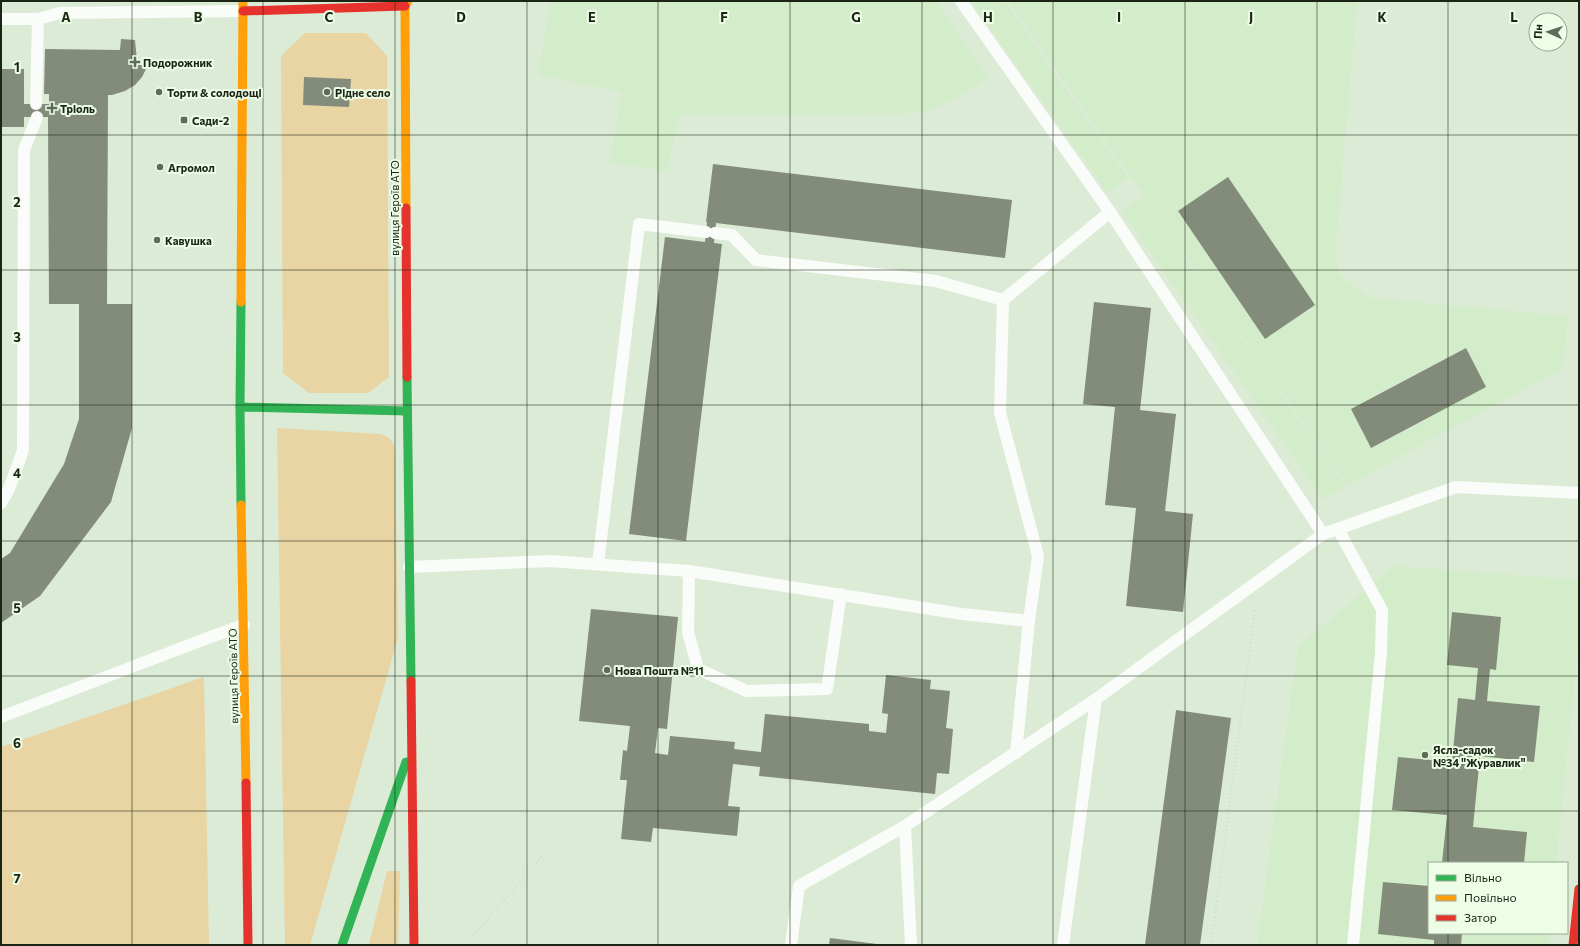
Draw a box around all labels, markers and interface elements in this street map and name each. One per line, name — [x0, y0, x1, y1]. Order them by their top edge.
text: A — [61, 9, 71, 25]
text: B — [194, 9, 203, 25]
text: C — [325, 9, 334, 25]
text: D — [456, 9, 466, 25]
text: E — [588, 9, 596, 25]
text: F — [720, 9, 728, 25]
text: G — [851, 9, 861, 25]
text: H — [983, 9, 993, 25]
text: I — [1117, 9, 1121, 25]
text: J — [1249, 9, 1253, 25]
text: K — [1377, 9, 1387, 25]
text: L — [1510, 9, 1518, 25]
north arrow — [1528, 12, 1568, 52]
text: Пн — [1531, 24, 1544, 39]
place label: Подорожник — [143, 56, 213, 69]
marker: Подорожник — [130, 57, 140, 67]
text: 1 — [14, 59, 20, 75]
place label: Торти & солодощі — [167, 86, 262, 99]
place label: Рідне село — [335, 86, 391, 99]
marker: Торти & солодощі — [154, 87, 164, 97]
marker: Рідне село — [322, 87, 332, 97]
place label: Тріоль — [60, 102, 95, 115]
marker: Тріоль — [47, 103, 57, 113]
place label: Сади-2 — [192, 114, 229, 127]
marker: Сади-2 — [179, 115, 189, 125]
street label: вулиця Героїв АТО — [388, 160, 401, 256]
place label: Агромол — [168, 161, 215, 174]
marker: Агромол — [155, 162, 165, 172]
text: 2 — [13, 194, 21, 210]
place label: Кавушка — [165, 234, 212, 247]
marker: Кавушка — [152, 235, 162, 245]
text: 3 — [13, 329, 21, 345]
text: 4 — [13, 465, 21, 481]
text: 5 — [13, 600, 21, 616]
street label: вулиця Героїв АТО — [226, 628, 240, 724]
place label: Нова Пошта №11 — [615, 664, 704, 677]
marker: Нова Пошта №11 — [602, 665, 612, 675]
text: 6 — [13, 735, 21, 751]
place label: Ясла-садок №34 "Журавлик" — [1433, 743, 1526, 769]
marker: Ясла-садок №34 "Журавлик" — [1420, 750, 1430, 760]
legend — [1428, 862, 1568, 934]
text: 7 — [13, 870, 21, 886]
text: Вільно — [1464, 870, 1502, 884]
text: Повільно — [1464, 890, 1517, 904]
text: Затор — [1464, 910, 1497, 924]

